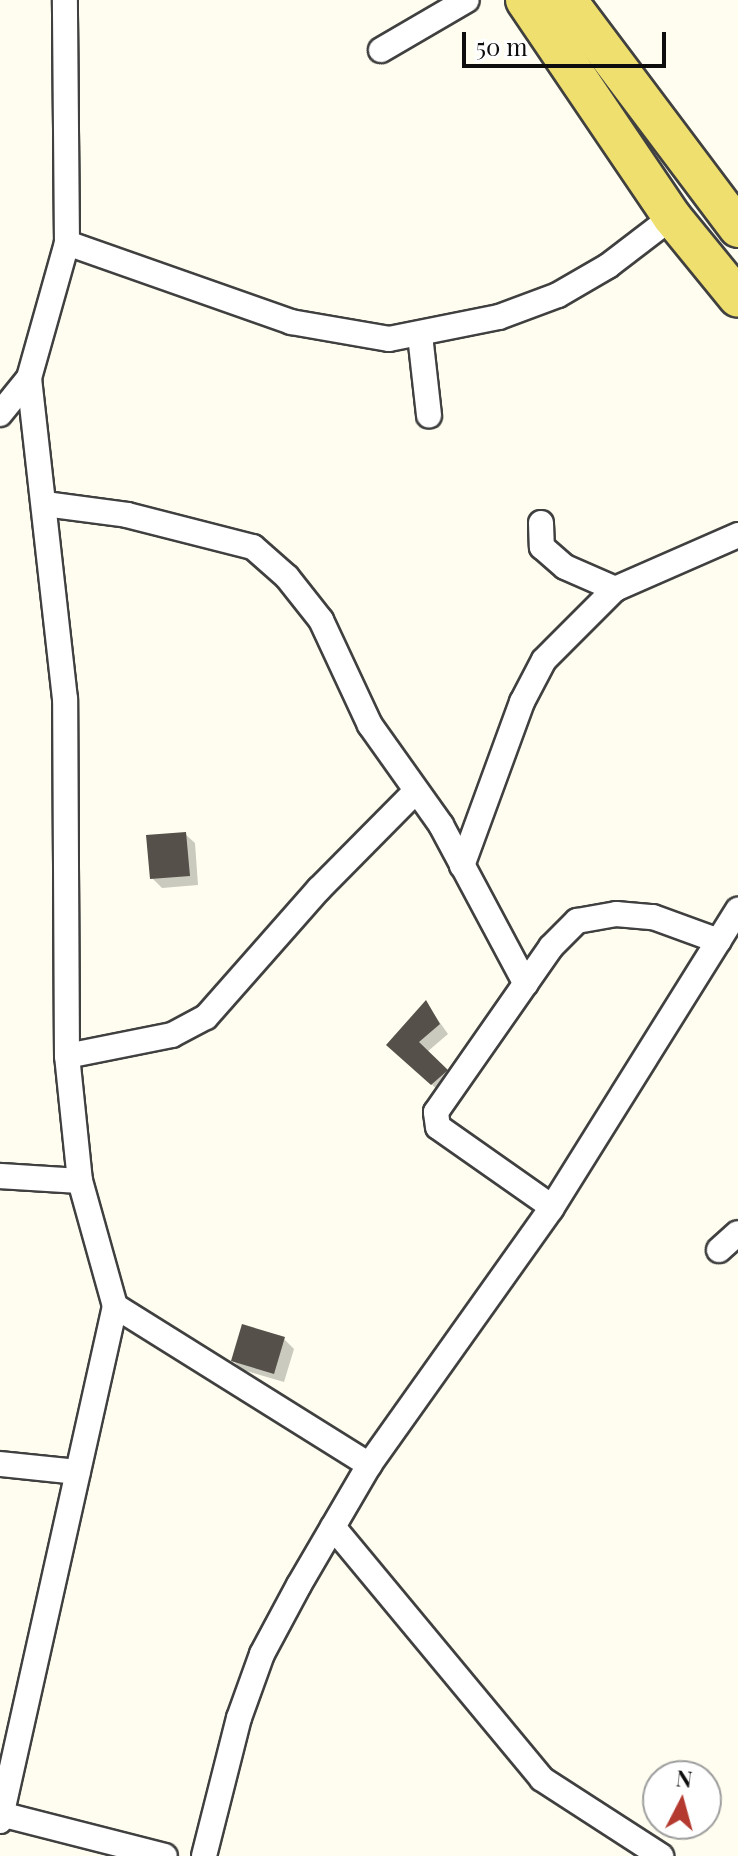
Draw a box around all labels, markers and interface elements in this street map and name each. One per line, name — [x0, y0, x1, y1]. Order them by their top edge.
scale bar — [466, 16, 670, 66]
text: 50 m — [476, 30, 528, 62]
north arrow — [642, 1760, 722, 1840]
text: N — [675, 1762, 694, 1794]

